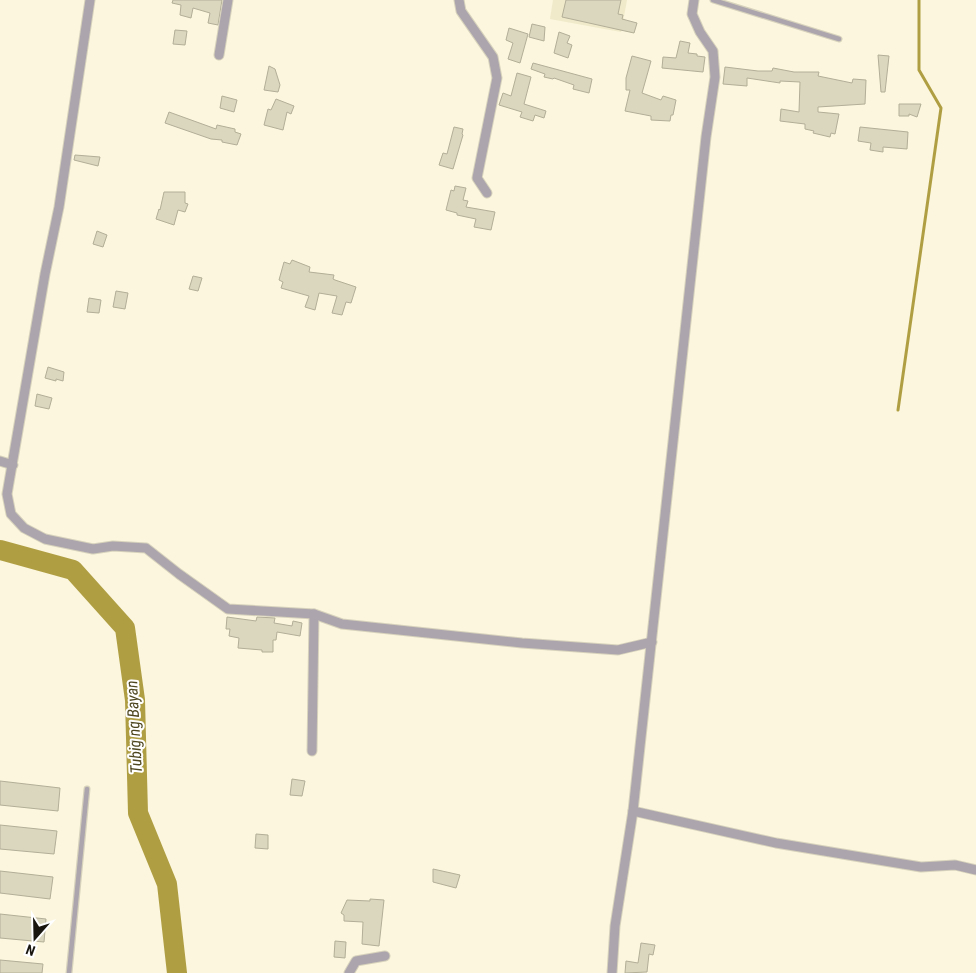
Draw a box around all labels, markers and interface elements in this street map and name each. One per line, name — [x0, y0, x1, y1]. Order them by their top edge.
water label: Tubig ng Bayan — [122, 680, 146, 774]
north arrow — [10, 913, 60, 963]
text: N — [24, 941, 37, 959]

